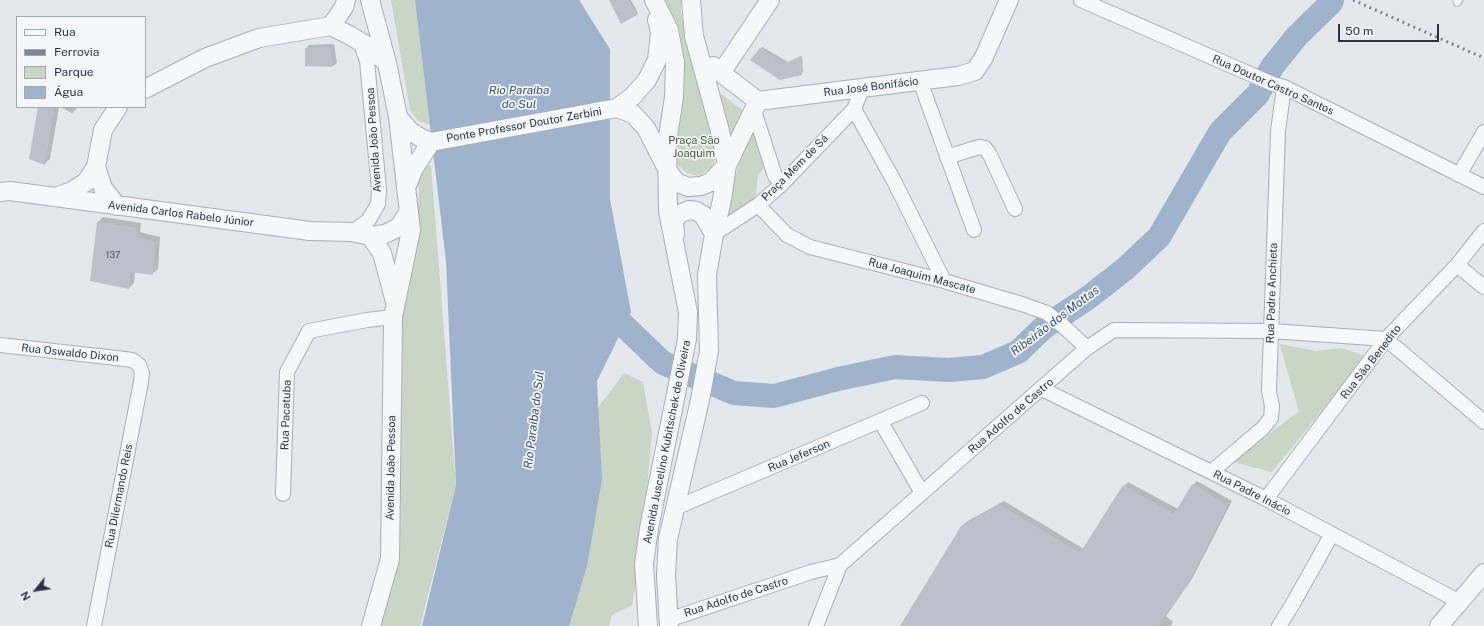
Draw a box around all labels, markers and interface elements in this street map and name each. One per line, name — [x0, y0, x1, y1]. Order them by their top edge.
legend — [16, 16, 146, 108]
scale bar — [1340, 16, 1441, 42]
text: 50 m — [1345, 24, 1373, 38]
text: Rua — [54, 25, 76, 39]
text: Ferrovia — [54, 45, 99, 59]
street label: Rua Doutor Castro Santos — [1210, 52, 1336, 118]
text: Parque — [54, 65, 94, 79]
street label: Rua José Bonifácio — [823, 75, 919, 99]
water label: Rio Paraíba do Sul — [489, 83, 549, 111]
text: Água — [54, 85, 83, 99]
street label: Avenida João Pessoa — [364, 87, 384, 193]
street label: Ponte Professor Doutor Zerbini — [445, 105, 603, 145]
street label: Praça Mem de Sá — [759, 132, 831, 204]
park label: Praça São Joaquim — [668, 134, 720, 160]
street label: Avenida Carlos Rabelo Júnior — [107, 198, 255, 230]
street label: Rua Padre Anchieta — [1264, 242, 1280, 344]
house number: 137 — [106, 250, 120, 260]
street label: Rua Joaquim Mascate — [867, 255, 977, 297]
water label: Ribeirão dos Mottas — [1008, 283, 1102, 359]
street label: Rua São Benedito — [1338, 322, 1404, 402]
street label: Avenida Juscelino Kubitschek de Oliveira — [641, 339, 693, 545]
street label: Rua Oswaldo Dixon — [21, 341, 119, 365]
water label: Rio Paraíba do Sul — [521, 370, 547, 470]
street label: Rua Adolfo de Castro — [966, 375, 1056, 457]
street label: Rua Pacatuba — [278, 380, 294, 450]
street label: Avenida João Pessoa — [383, 415, 399, 521]
street label: Rua Jeferson — [766, 437, 832, 475]
street label: Rua Dilermando Reis — [102, 443, 136, 549]
street label: Rua Padre Inácio — [1211, 468, 1293, 518]
north arrow — [16, 570, 56, 610]
street label: Rua Adolfo de Castro — [682, 574, 790, 620]
text: N — [18, 589, 33, 603]

